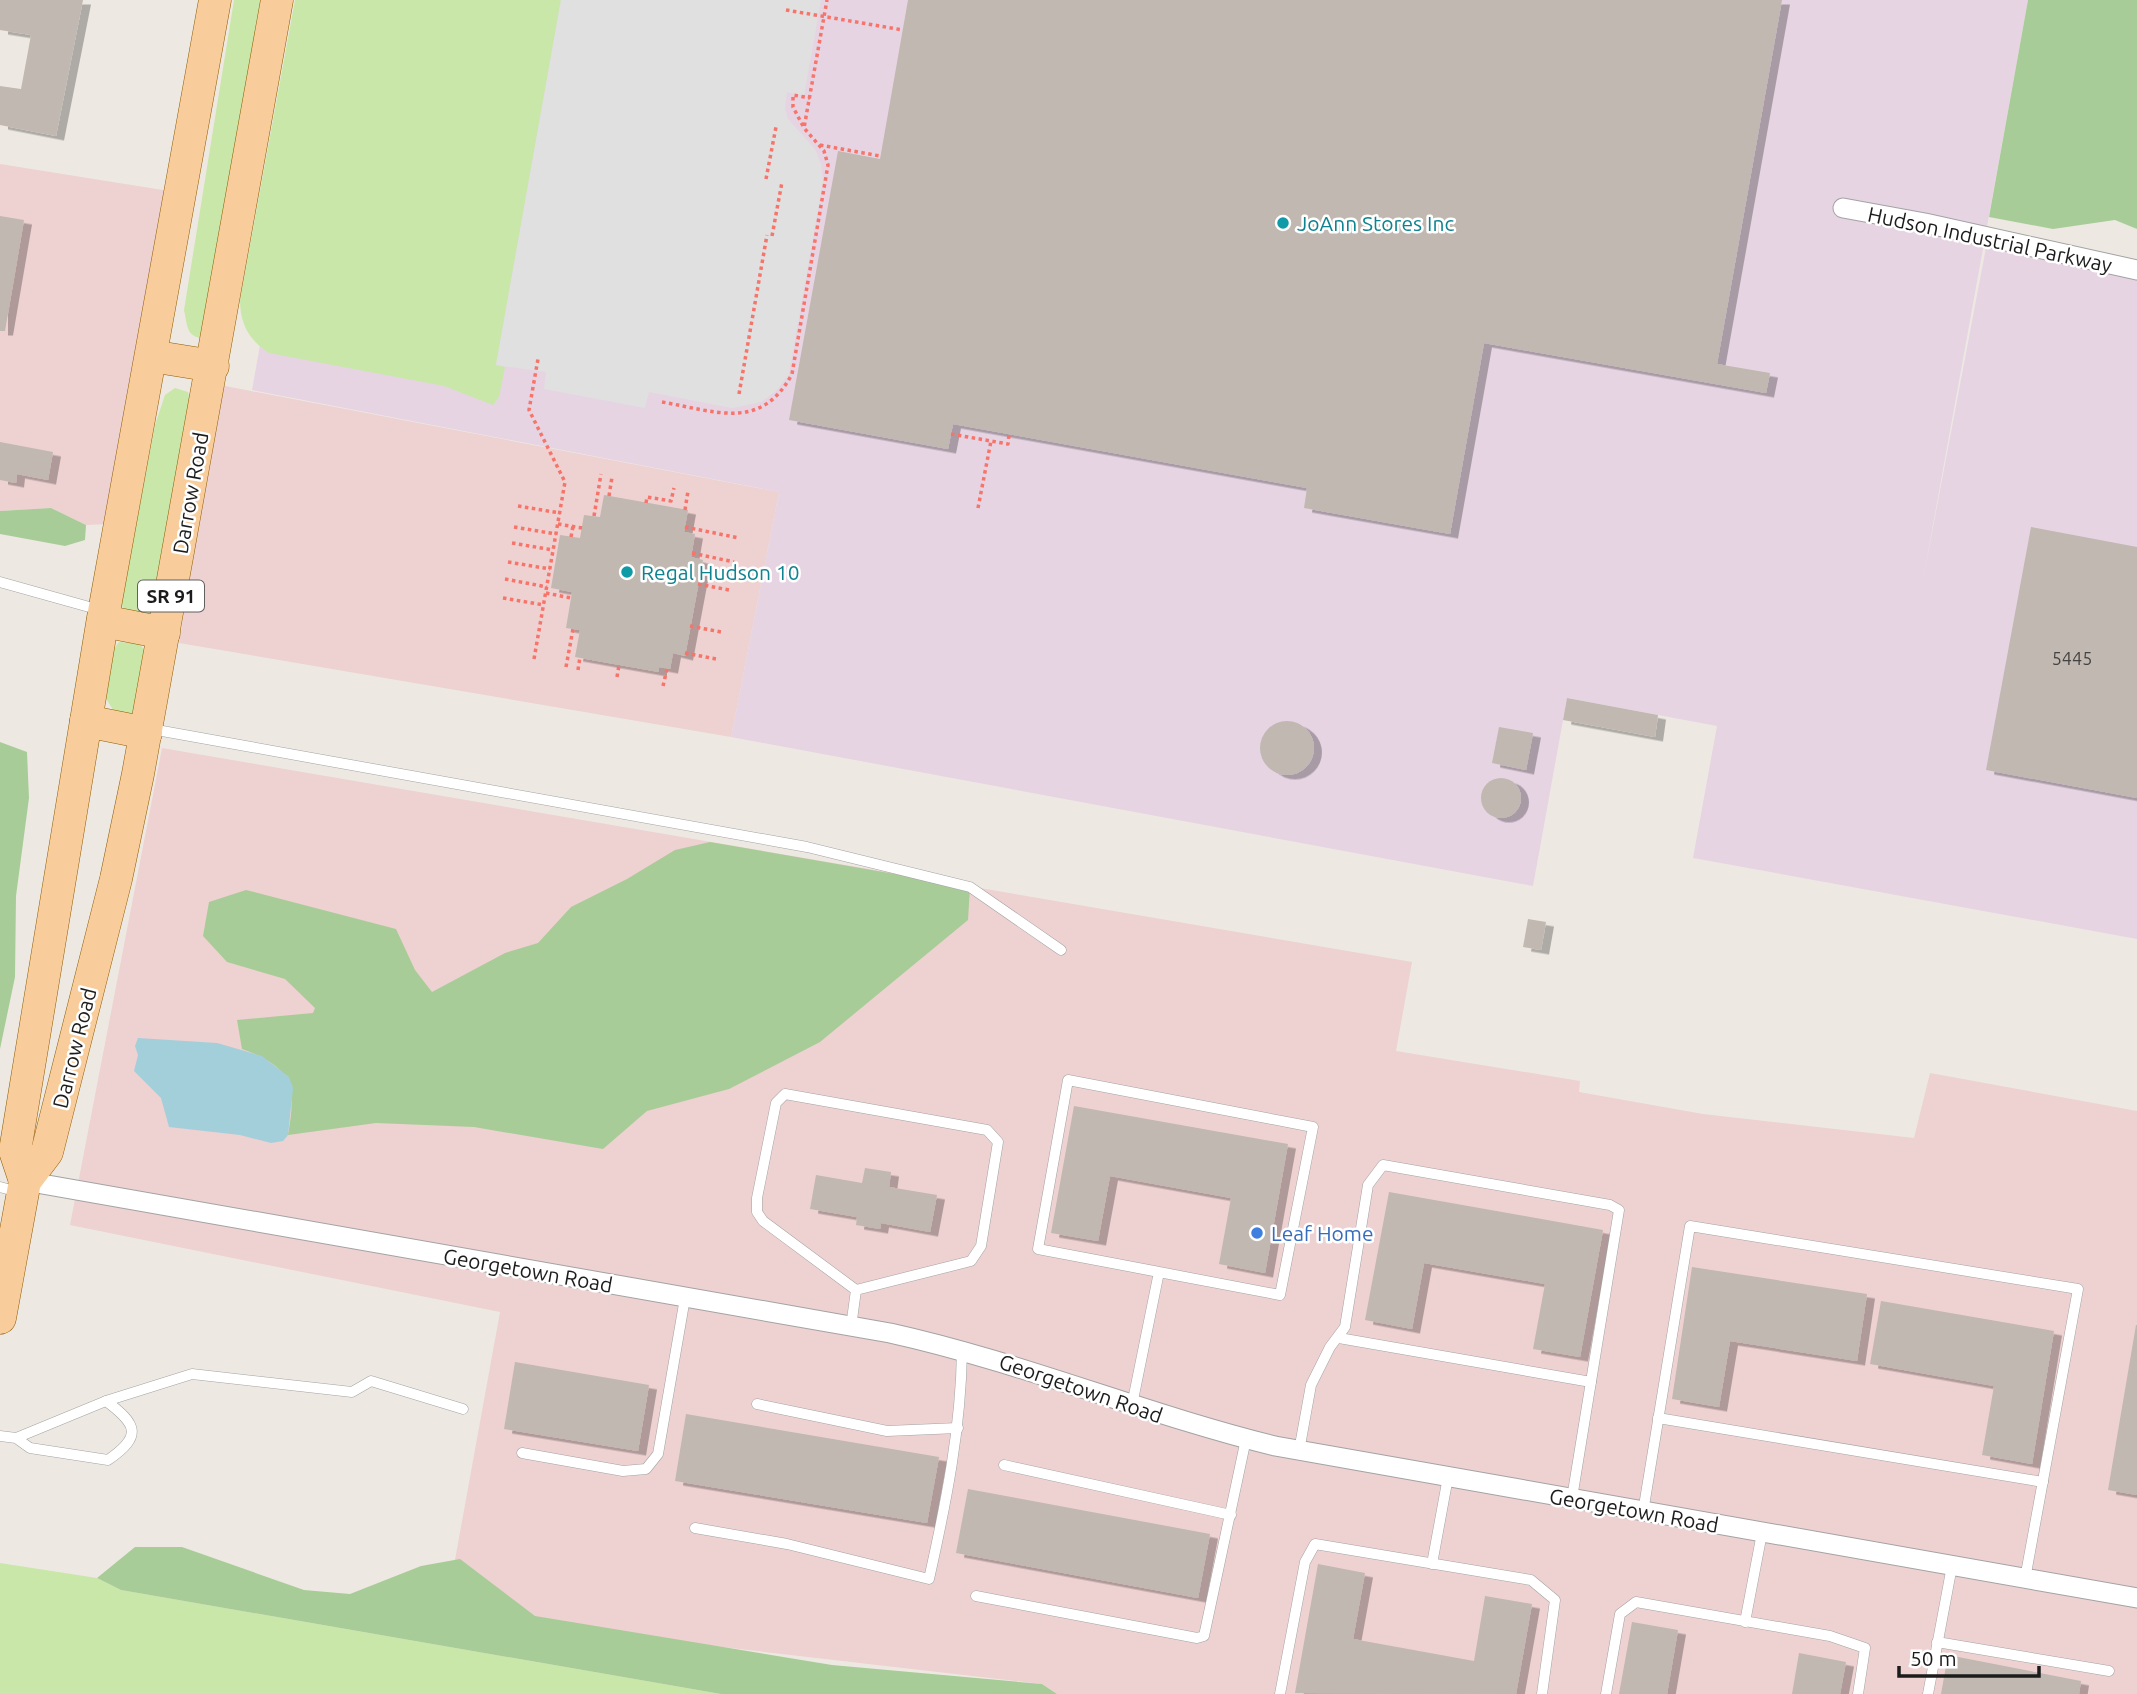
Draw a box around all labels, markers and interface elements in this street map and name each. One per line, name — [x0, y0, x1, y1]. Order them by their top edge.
street label: Hudson Industrial Parkway — [1866, 201, 2114, 277]
place label: JoAnn Stores Inc — [1297, 211, 1454, 235]
marker: JoAnn Stores Inc — [1275, 215, 1291, 231]
street label: Darrow Road — [167, 430, 213, 556]
place label: Regal Hudson 10 — [641, 560, 800, 584]
marker: Regal Hudson 10 — [619, 564, 635, 580]
road number: SR 91 — [138, 580, 204, 611]
house number: 5445 — [2052, 648, 2092, 668]
street label: Darrow Road — [47, 985, 101, 1111]
place label: Leaf Home — [1271, 1221, 1374, 1245]
marker: Leaf Home — [1249, 1225, 1265, 1241]
street label: Georgetown Road — [442, 1243, 614, 1297]
street label: Georgetown Road — [996, 1349, 1166, 1427]
street label: Georgetown Road — [1548, 1483, 1720, 1537]
scale bar — [1899, 1634, 2039, 1678]
text: 50 m — [1910, 1646, 1957, 1670]

